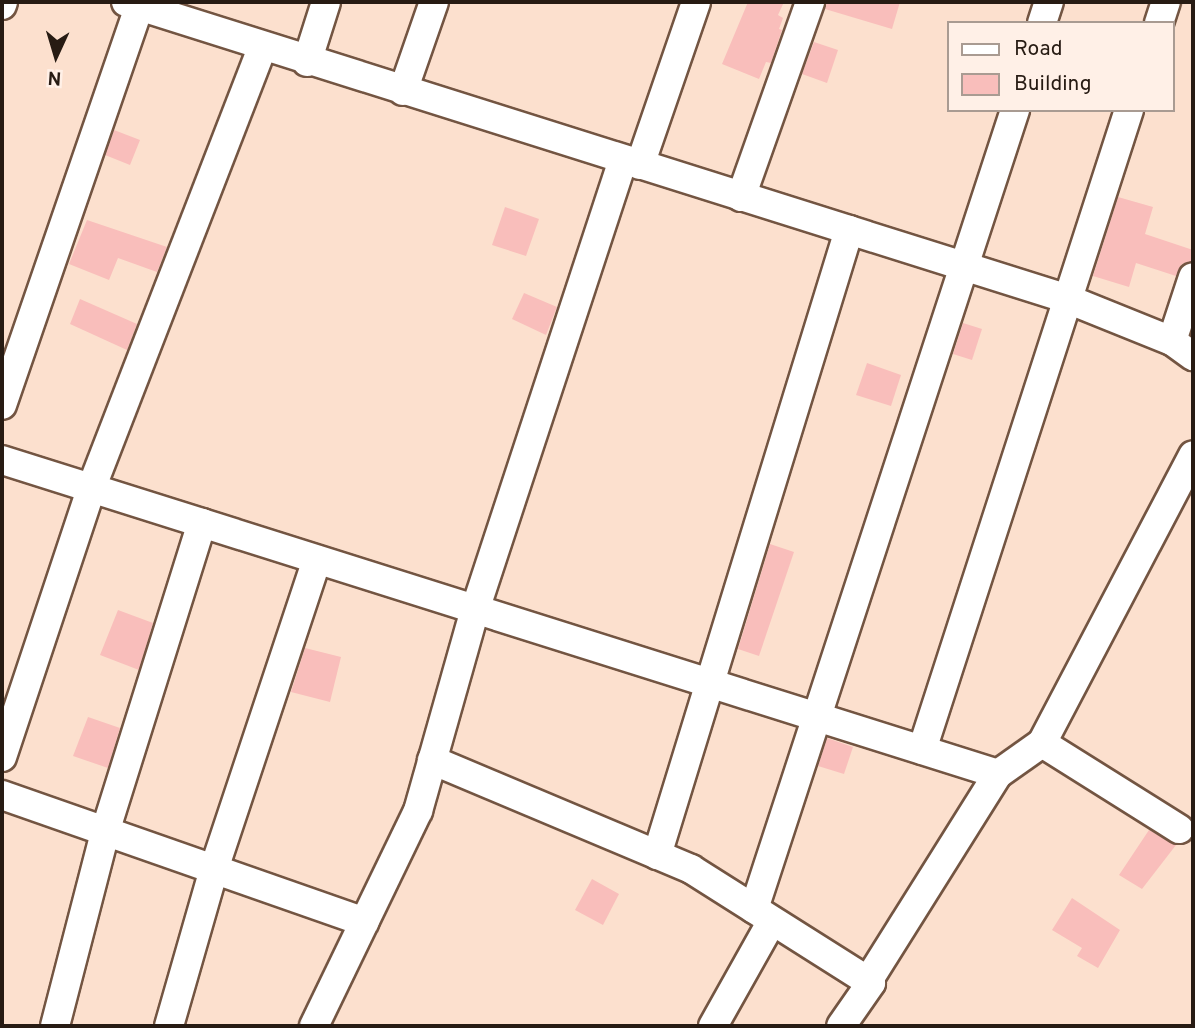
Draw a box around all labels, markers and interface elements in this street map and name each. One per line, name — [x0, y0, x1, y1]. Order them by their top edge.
north arrow — [21, 21, 91, 91]
legend — [946, 21, 1174, 112]
text: Road — [1014, 36, 1063, 63]
text: N — [47, 65, 62, 89]
text: Building — [1014, 71, 1092, 98]

